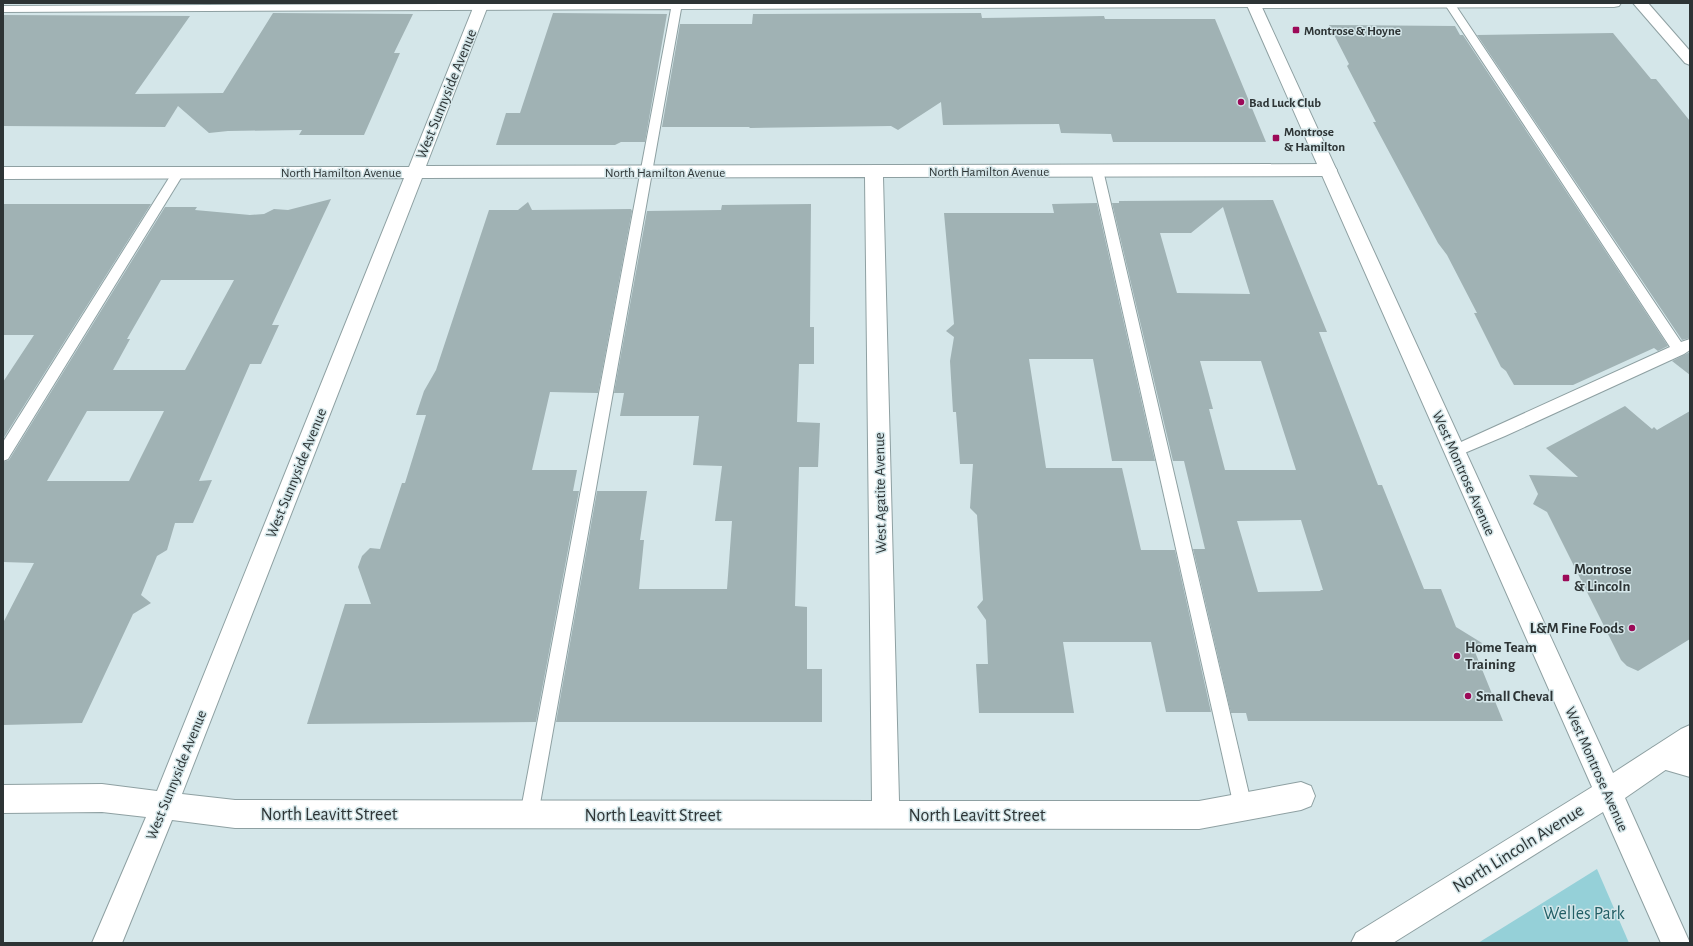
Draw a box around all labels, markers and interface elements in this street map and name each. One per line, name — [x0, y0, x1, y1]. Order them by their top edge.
marker: Montrose & Hoyne — [1291, 25, 1301, 35]
place label: Montrose & Hoyne — [1304, 25, 1401, 38]
street label: West Sunnyside Avenue — [414, 27, 479, 161]
marker: Bad Luck Club — [1236, 97, 1246, 107]
place label: Bad Luck Club — [1249, 97, 1321, 110]
place label: Montrose & Hamilton — [1284, 126, 1345, 154]
marker: Montrose & Hamilton — [1271, 133, 1281, 143]
street label: North Hamilton Avenue — [929, 166, 1049, 179]
street label: North Hamilton Avenue — [281, 167, 401, 180]
street label: North Hamilton Avenue — [605, 167, 725, 180]
street label: West Sunnyside Avenue — [264, 406, 329, 540]
street label: West Montrose Avenue — [1429, 409, 1498, 538]
street label: West Agatite Avenue — [872, 432, 889, 554]
place label: Montrose & Lincoln — [1574, 562, 1632, 594]
marker: Montrose & Lincoln — [1561, 573, 1571, 583]
place label: L&M Fine Foods — [1530, 621, 1624, 636]
marker: L&M Fine Foods — [1627, 623, 1637, 633]
place label: Home Team Training — [1465, 640, 1537, 672]
marker: Home Team Training — [1452, 651, 1462, 661]
place label: Small Cheval — [1476, 689, 1553, 704]
marker: Small Cheval — [1463, 691, 1473, 701]
street label: West Montrose Avenue — [1562, 705, 1631, 834]
street label: West Sunnyside Avenue — [144, 708, 209, 842]
street label: North Lincoln Avenue — [1450, 801, 1587, 896]
street label: North Leavitt Street — [261, 806, 398, 824]
street label: North Leavitt Street — [585, 807, 722, 825]
street label: North Leavitt Street — [909, 807, 1046, 825]
park label: Welles Park — [1543, 905, 1626, 923]

